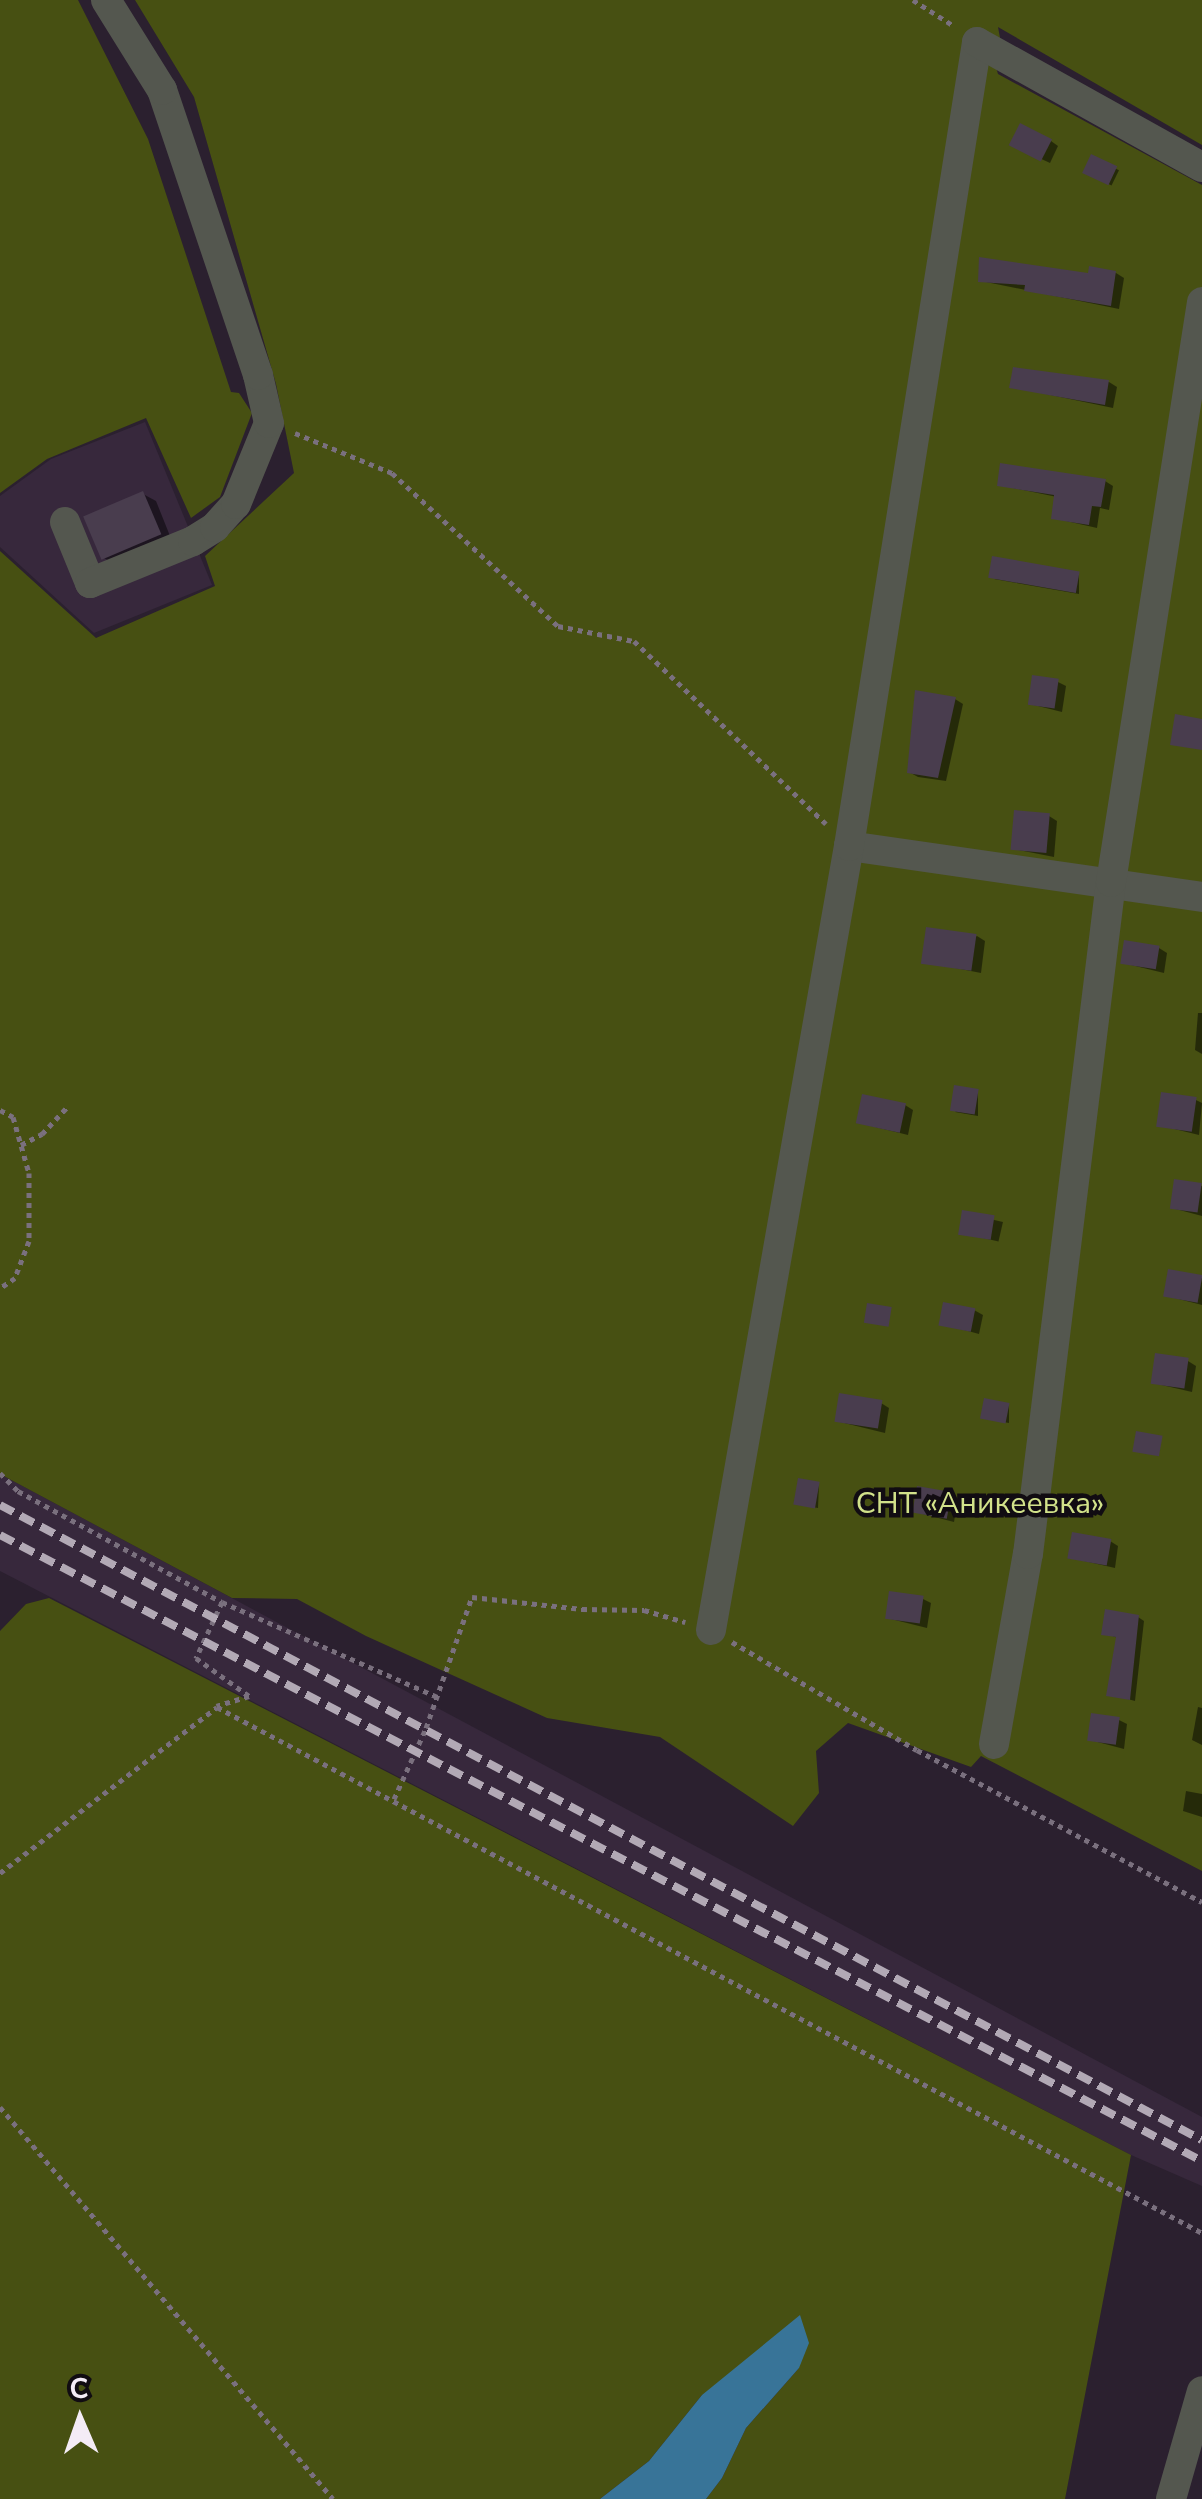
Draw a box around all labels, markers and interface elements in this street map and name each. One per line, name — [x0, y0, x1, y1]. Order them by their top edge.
park label: СНТ «Аникеевка» — [856, 1486, 1104, 1522]
north arrow — [30, 2369, 130, 2469]
text: С — [69, 2370, 89, 2408]

